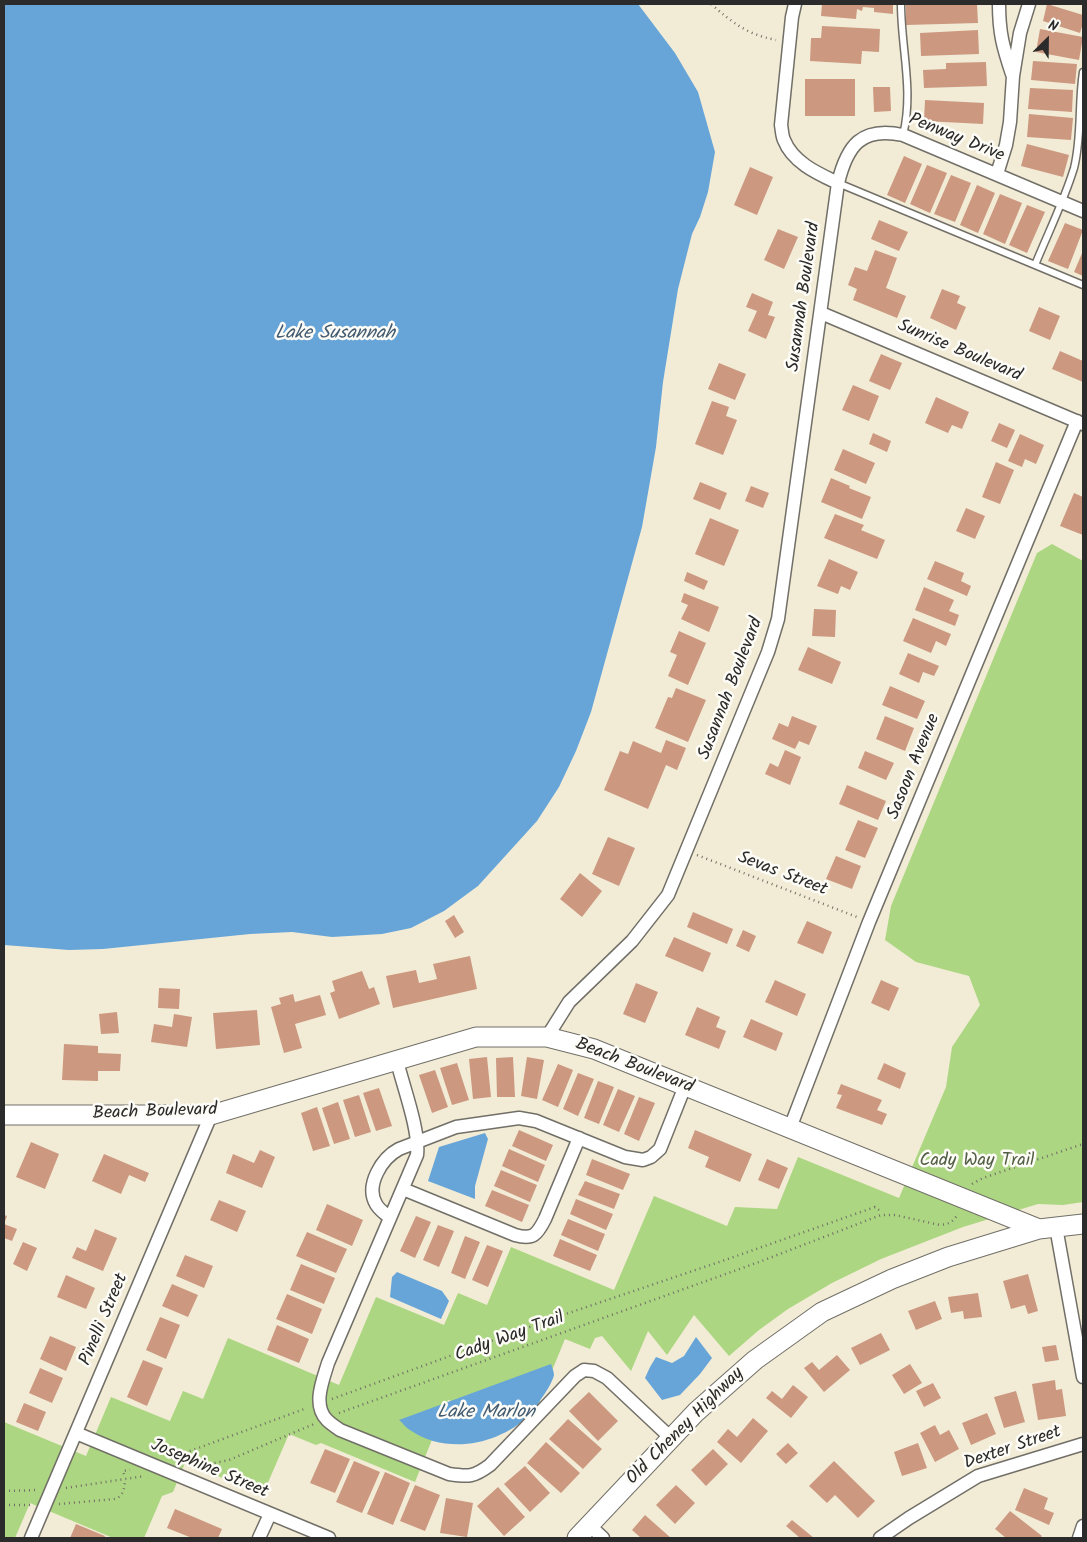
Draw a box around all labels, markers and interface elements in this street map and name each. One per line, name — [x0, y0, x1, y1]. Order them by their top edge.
text: N — [1044, 14, 1061, 38]
north arrow — [1022, 15, 1072, 65]
street label: Penway Drive — [905, 110, 1007, 168]
street label: Susannah Boulevard — [784, 221, 826, 373]
street label: Sunrise Boulevard — [894, 316, 1024, 388]
water label: Lake Susannah — [275, 324, 395, 346]
street label: Susannah Boulevard — [695, 615, 769, 763]
street label: Sasoon Avenue — [884, 711, 946, 823]
street label: Sevas Street — [734, 848, 830, 902]
street label: Beach Boulevard — [572, 1035, 696, 1099]
street label: Beach Boulevard — [92, 1100, 218, 1126]
park label: Cady Way Trail — [920, 1151, 1034, 1173]
street label: Pinelli Street — [76, 1271, 134, 1369]
street label: Cady Way Trail — [452, 1308, 568, 1368]
street label: Old Cheney Highway — [623, 1364, 749, 1490]
water label: Lake Marlon — [437, 1403, 535, 1425]
street label: Dexter Street — [962, 1422, 1064, 1476]
street label: Josephine Street — [147, 1436, 271, 1504]

